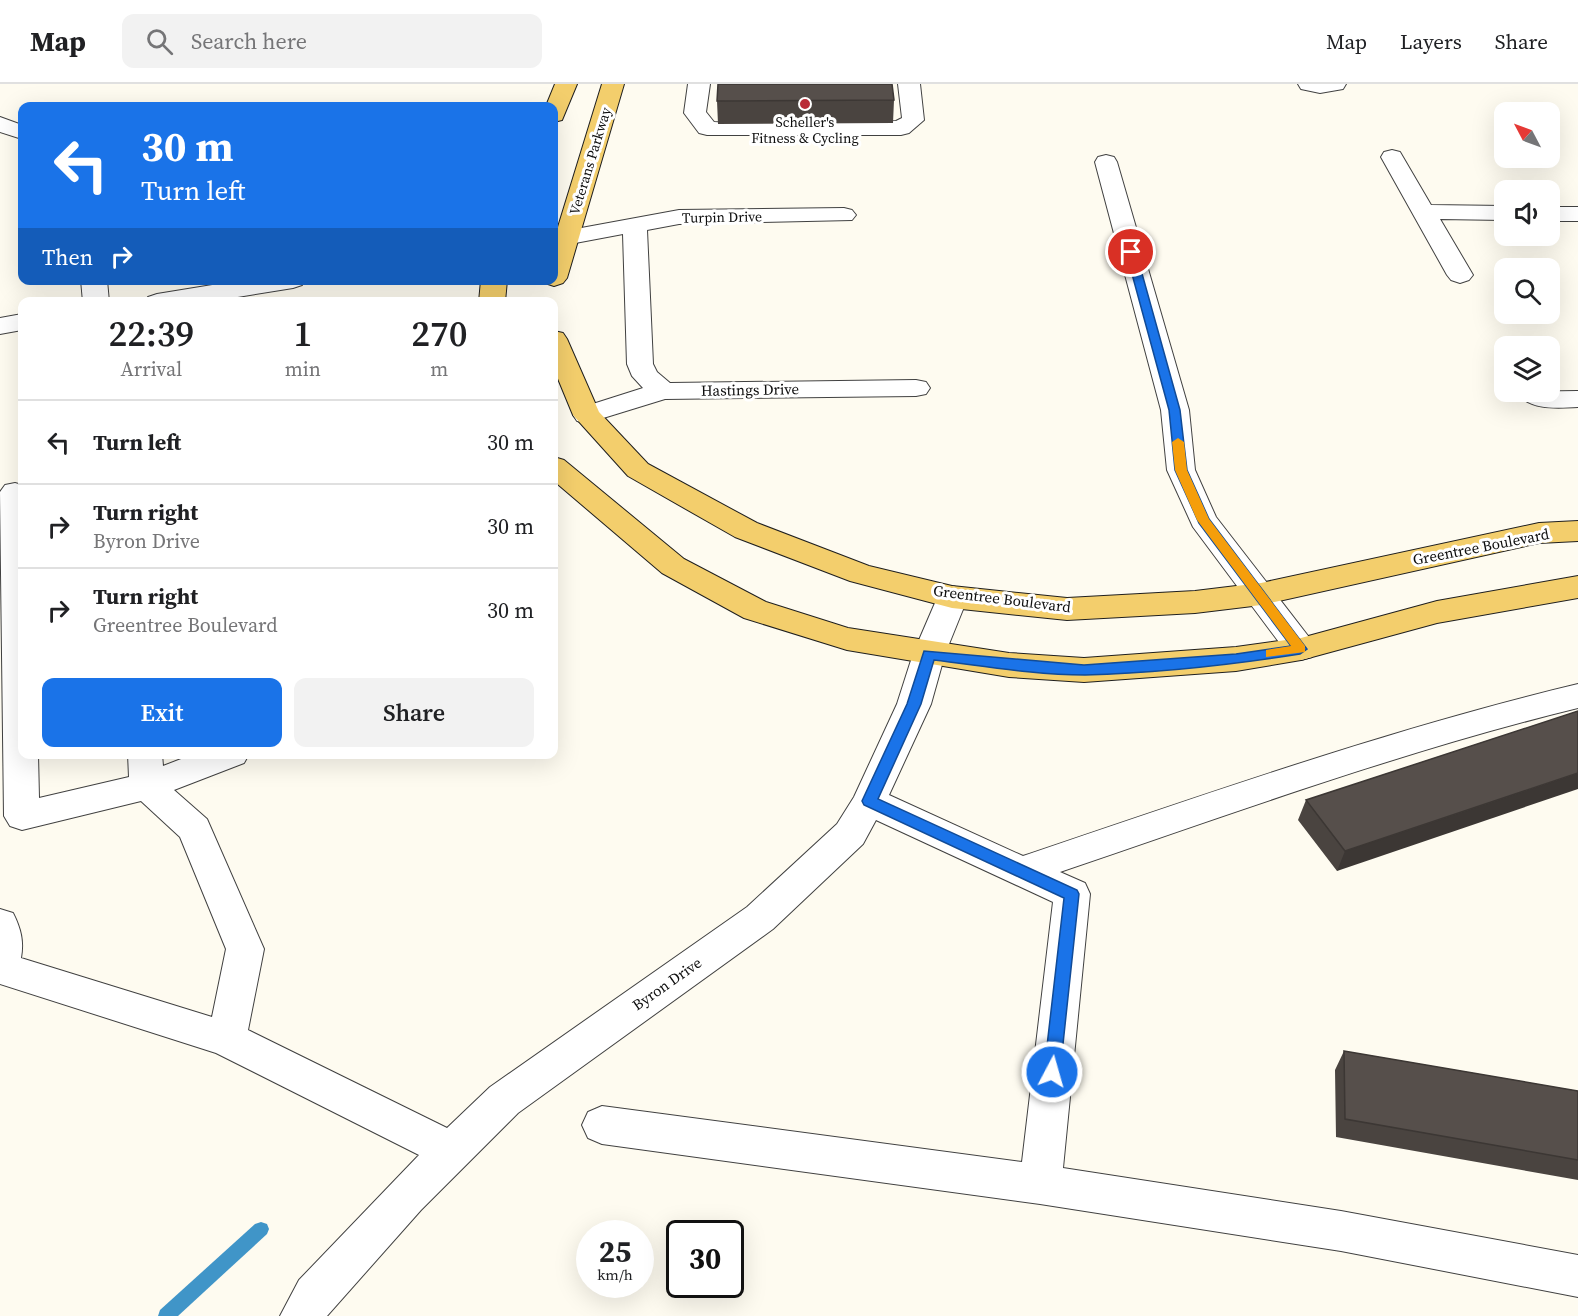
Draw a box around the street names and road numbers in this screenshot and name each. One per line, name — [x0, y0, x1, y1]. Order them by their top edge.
street label: Veterans Parkway — [564, 104, 616, 217]
street label: Turpin Drive — [682, 206, 762, 228]
street label: Hastings Drive — [701, 378, 800, 401]
street label: Greentree Boulevard — [1411, 523, 1551, 570]
street label: Greentree Boulevard — [932, 580, 1073, 617]
street label: Byron Drive — [628, 952, 706, 1015]

